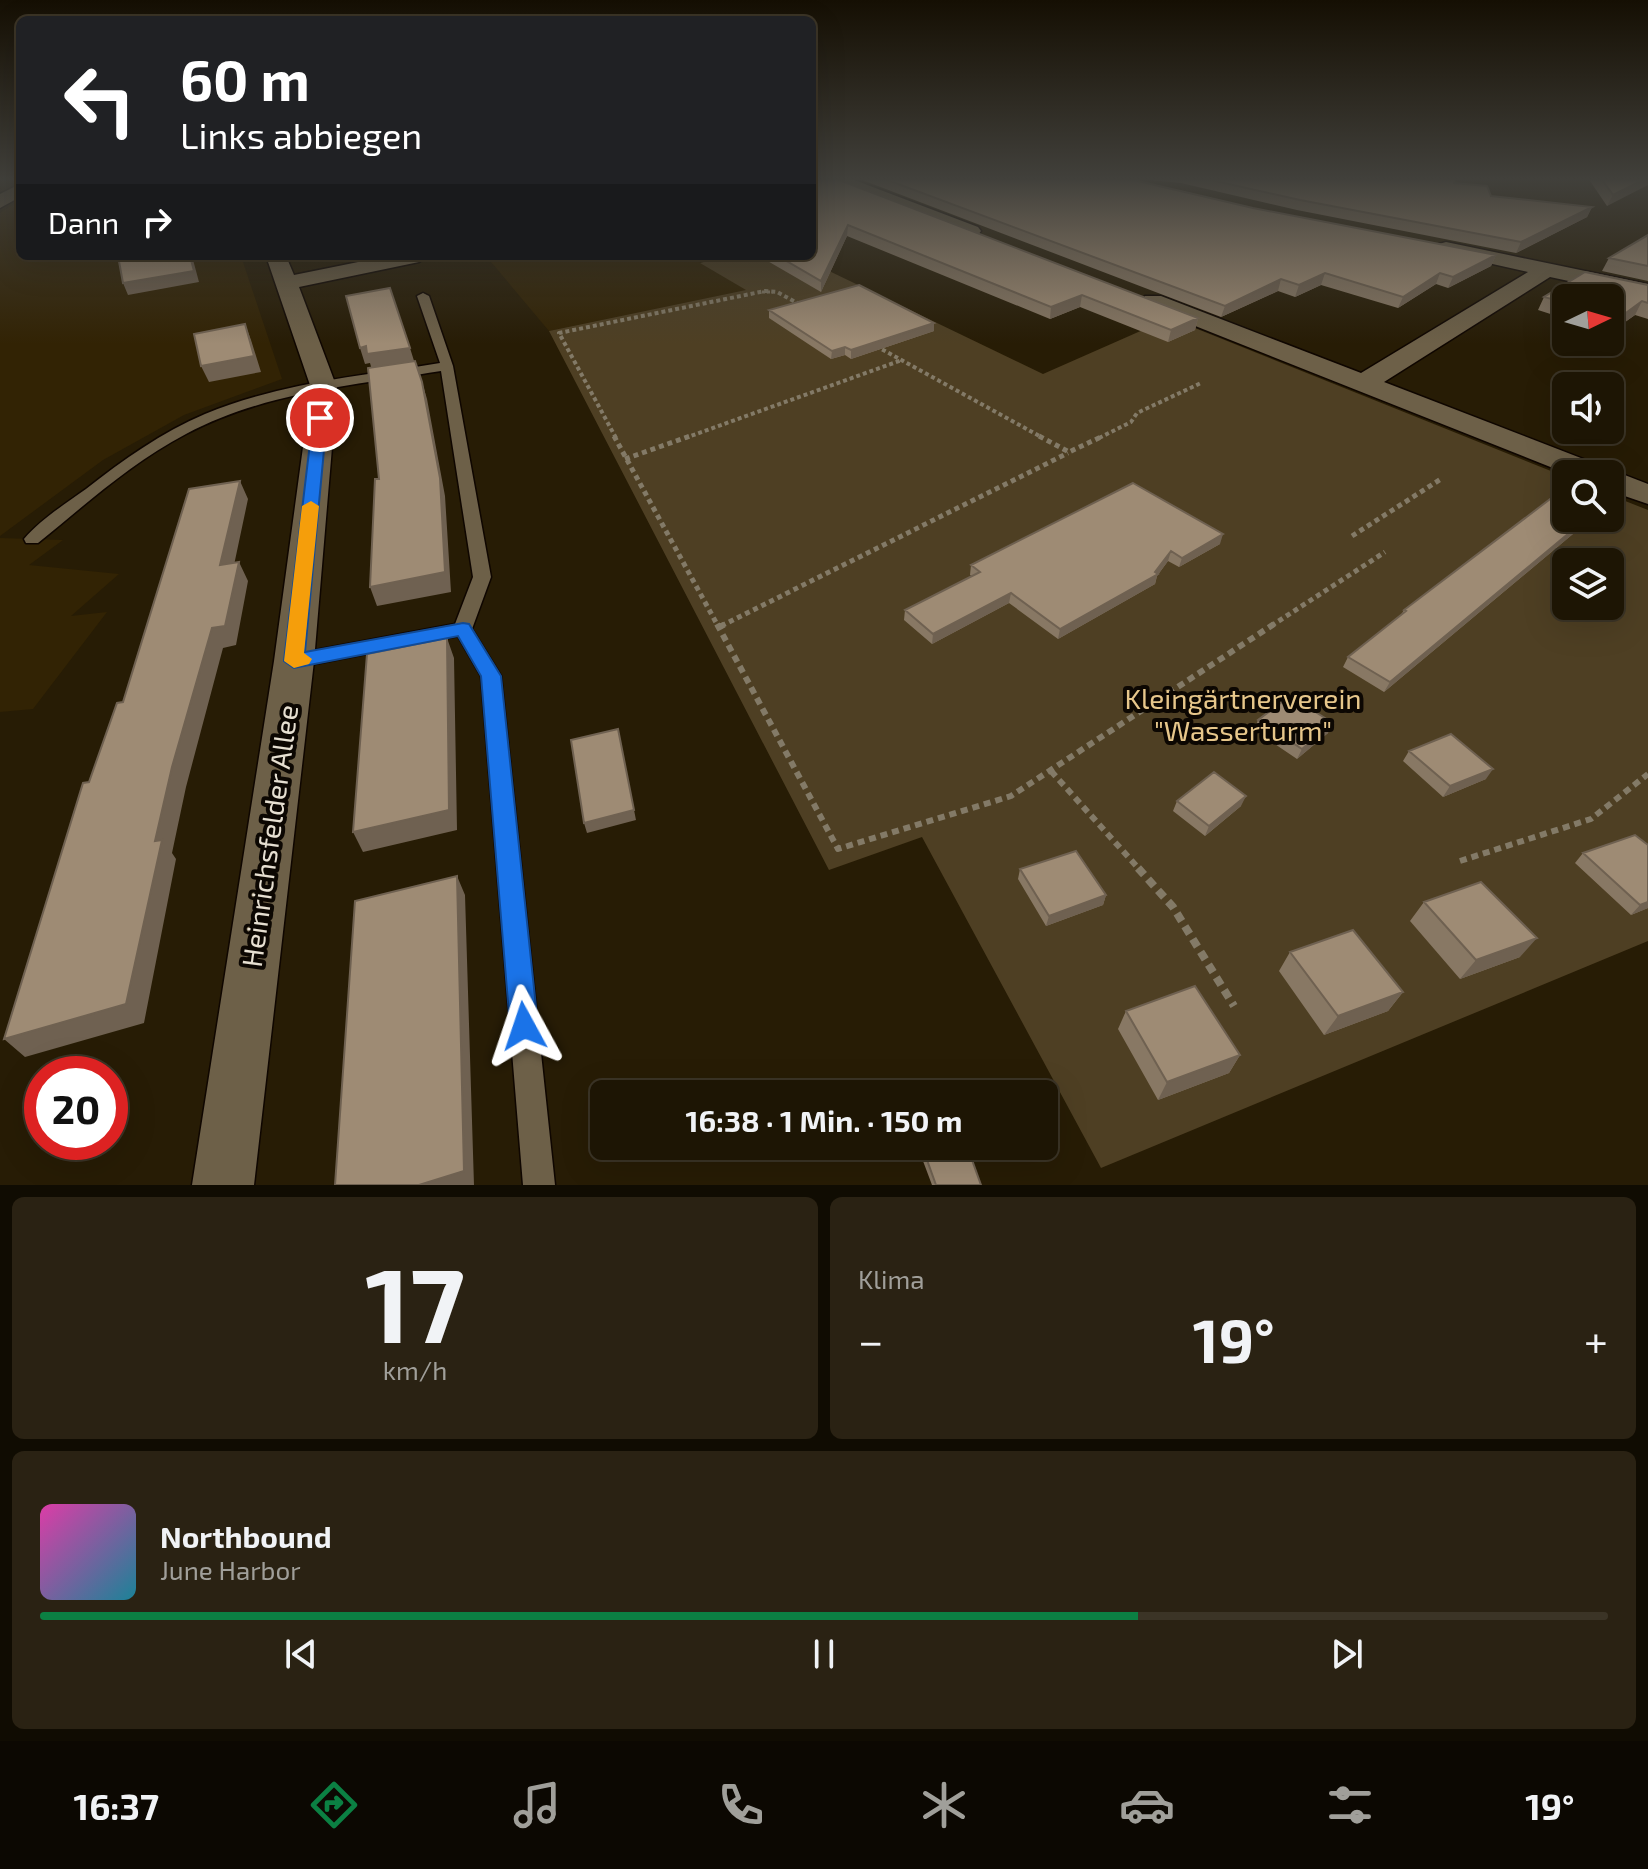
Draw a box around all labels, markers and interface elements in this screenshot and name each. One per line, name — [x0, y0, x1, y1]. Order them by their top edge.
text: 60 m — [180, 45, 310, 112]
icon: left — [48, 48, 152, 152]
text: Links abbiegen — [180, 113, 422, 156]
icon: right — [135, 200, 179, 244]
text: Dann — [48, 204, 119, 240]
north arrow — [1552, 284, 1624, 356]
map controls — [1552, 284, 1624, 620]
button: sound — [1552, 372, 1624, 444]
pin — [286, 384, 354, 452]
icon: arrive — [298, 396, 342, 440]
button: search — [1552, 460, 1624, 532]
button: layers — [1552, 548, 1624, 620]
park label: Kleingärtnerverein "Wasserturm" — [1124, 681, 1362, 747]
street label: Heinrichsfelder Allee — [234, 703, 304, 969]
position arrow — [482, 984, 566, 1068]
speed limit sign: 20 — [24, 1056, 128, 1160]
text: 16:38 · 1 Min. · 150 m — [686, 1102, 962, 1138]
text: 17 — [365, 1239, 465, 1364]
text: Klima — [858, 1263, 925, 1294]
text: 19° — [1193, 1303, 1275, 1375]
text: − — [858, 1313, 884, 1366]
text: + — [1584, 1313, 1608, 1366]
text: km/h — [383, 1354, 447, 1385]
text: Northbound — [160, 1518, 332, 1554]
text: June Harbor — [160, 1554, 301, 1585]
icon: previous — [279, 1632, 323, 1676]
icon: pause — [802, 1632, 846, 1676]
icon: next — [1325, 1632, 1369, 1676]
icon: directions — [306, 1777, 362, 1833]
icon: music — [509, 1777, 565, 1833]
icon: phone — [713, 1777, 769, 1833]
icon: climate — [916, 1777, 972, 1833]
icon: car — [1119, 1777, 1175, 1833]
icon: filters — [1322, 1777, 1378, 1833]
text: 16:37 — [74, 1784, 159, 1827]
text: 19° — [1525, 1784, 1574, 1827]

